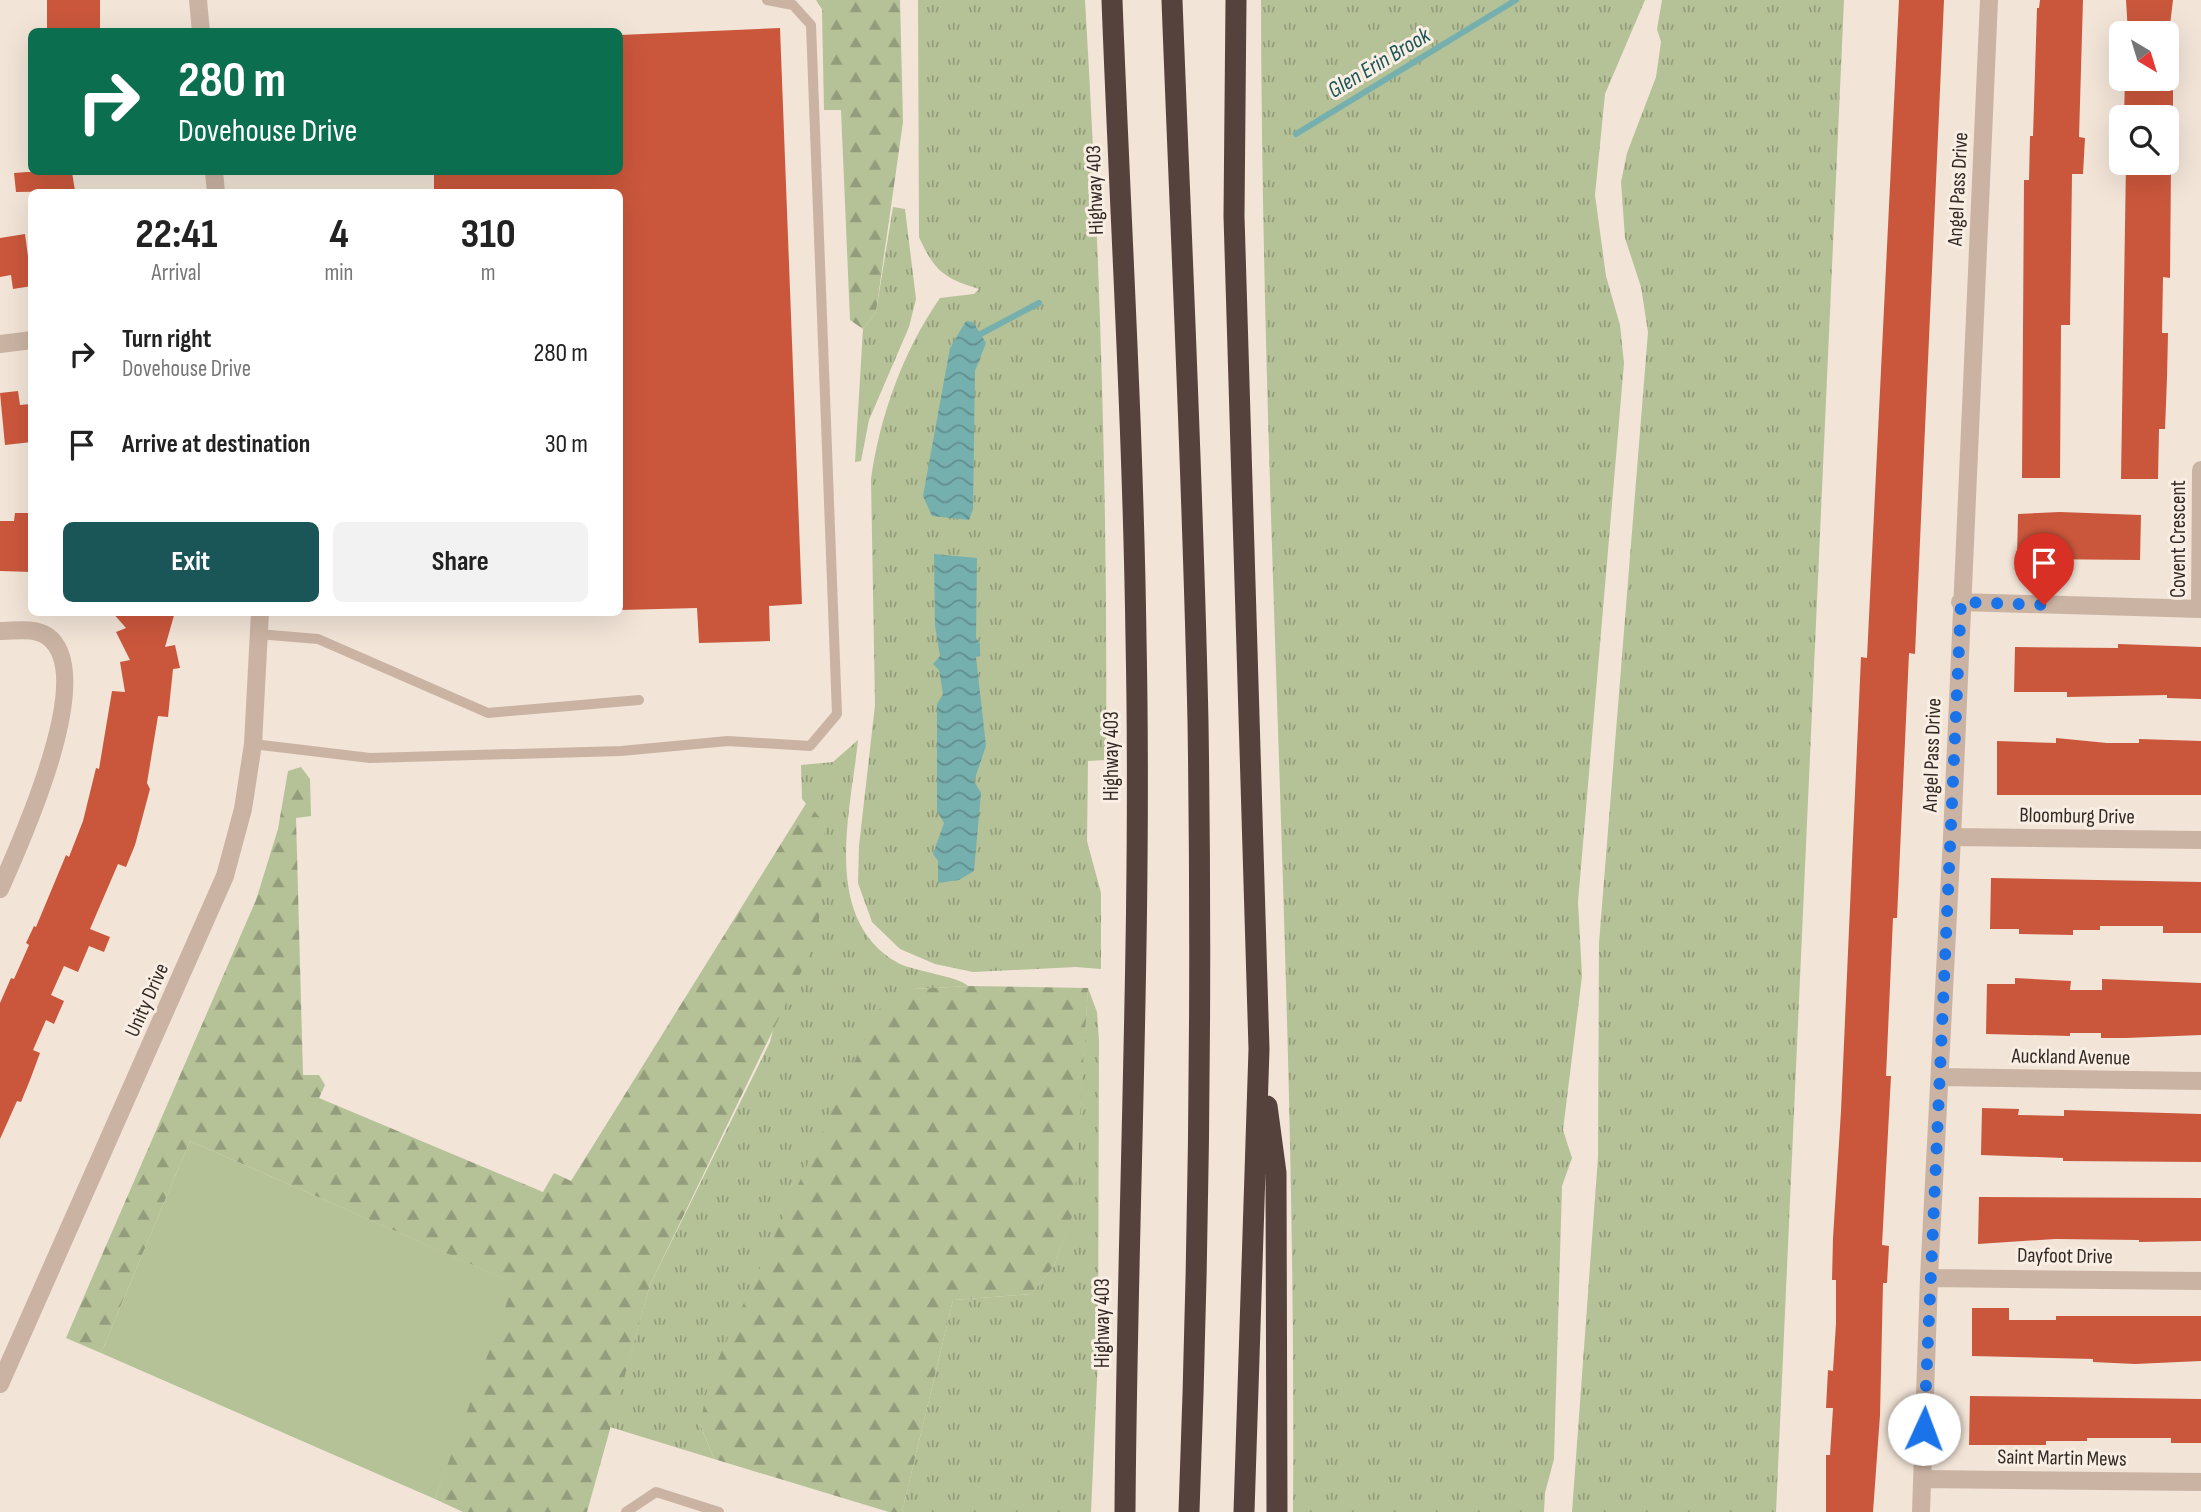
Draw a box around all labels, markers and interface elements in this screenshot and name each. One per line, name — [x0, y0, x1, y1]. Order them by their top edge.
water label: Glen Erin Brook — [1323, 21, 1436, 104]
north arrow — [2109, 21, 2179, 91]
map controls — [2109, 21, 2179, 175]
text: 280 m — [178, 52, 286, 111]
icon: right — [63, 56, 154, 147]
button: search — [2109, 105, 2179, 175]
text: Dovehouse Drive — [178, 112, 357, 151]
street label: Angel Pass Drive — [1942, 131, 1973, 248]
street label: Highway 403 — [1081, 145, 1109, 235]
text: 22:41 — [135, 209, 217, 260]
text: 4 — [329, 209, 349, 260]
text: 310 — [461, 209, 516, 260]
text: Arrival — [152, 259, 201, 287]
text: min — [325, 259, 353, 287]
text: m — [481, 259, 496, 287]
text: Turn right — [122, 324, 211, 355]
icon: right — [63, 335, 101, 373]
text: 280 m — [533, 338, 588, 369]
text: Dovehouse Drive — [122, 355, 251, 383]
icon: arrive — [63, 426, 101, 464]
text: Arrive at destination — [122, 429, 310, 460]
text: 30 m — [545, 429, 588, 460]
street label: Covent Crescent — [2166, 480, 2191, 598]
button: Exit — [63, 522, 319, 602]
button: Share — [333, 522, 588, 602]
pin — [2014, 533, 2074, 605]
icon: arrive — [2025, 544, 2063, 582]
street label: Angel Pass Drive — [1917, 698, 1946, 813]
street label: Highway 403 — [1099, 711, 1124, 801]
street label: Bloomburg Drive — [2019, 802, 2135, 830]
street label: Unity Drive — [120, 959, 174, 1041]
street label: Auckland Avenue — [2010, 1043, 2131, 1071]
street label: Dayfoot Drive — [2017, 1243, 2113, 1269]
street label: Highway 403 — [1090, 1278, 1115, 1368]
position arrow — [1887, 1392, 1961, 1466]
street label: Saint Martin Mews — [1997, 1444, 2127, 1472]

